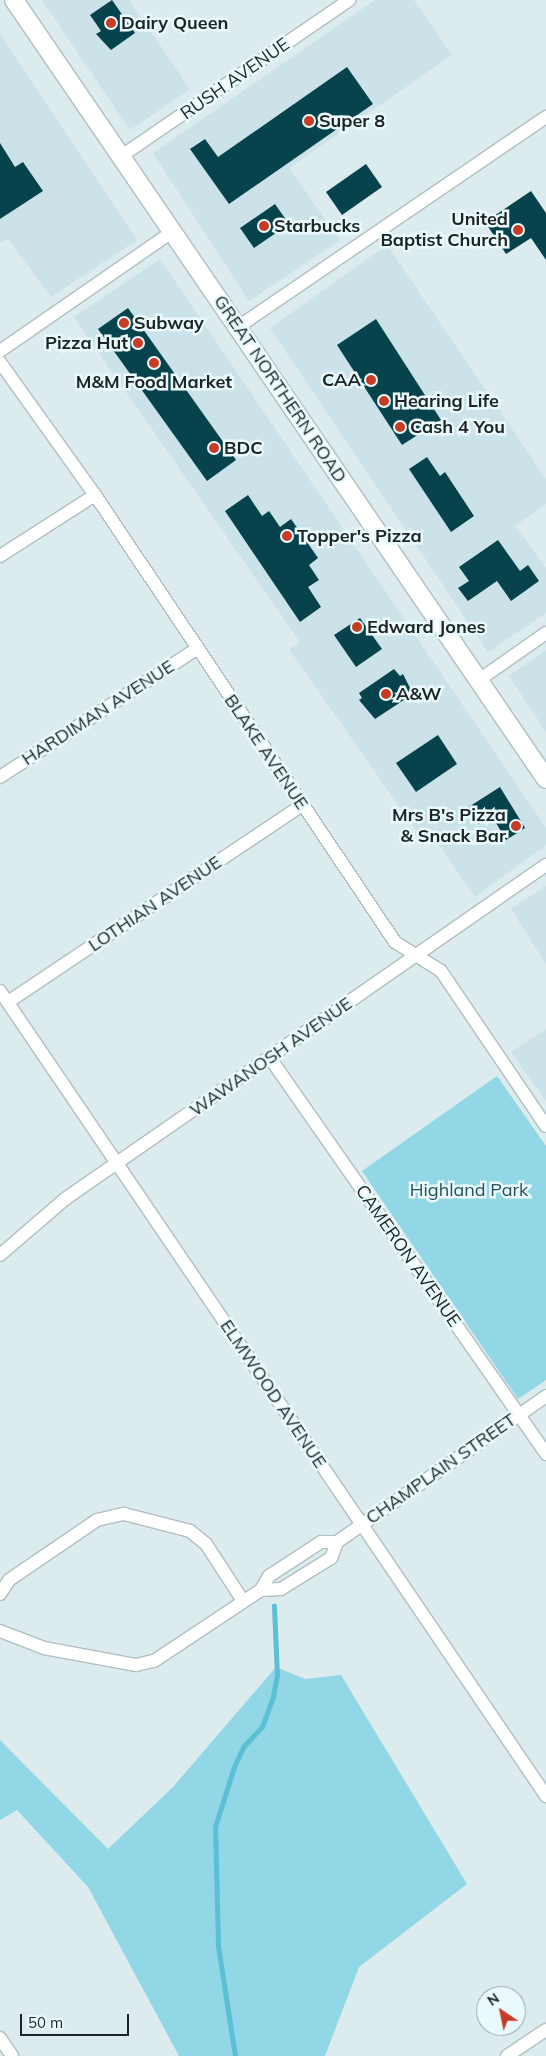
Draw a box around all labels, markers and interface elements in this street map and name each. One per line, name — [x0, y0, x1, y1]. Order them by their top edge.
place label: Dairy Queen — [121, 12, 228, 34]
marker: Dairy Queen — [105, 17, 117, 29]
street label: RUSH AVENUE — [176, 33, 294, 125]
place label: Super 8 — [319, 110, 385, 132]
marker: Super 8 — [303, 115, 315, 127]
place label: United Baptist Church — [380, 209, 508, 252]
place label: Starbucks — [274, 215, 360, 237]
marker: Starbucks — [258, 220, 270, 232]
marker: United Baptist Church — [512, 224, 524, 236]
street label: GREAT NORTHERN ROAD — [209, 291, 351, 487]
place label: Subway — [134, 312, 204, 334]
marker: Subway — [118, 317, 130, 329]
place label: Pizza Hut — [45, 332, 128, 354]
marker: Pizza Hut — [132, 337, 144, 349]
marker: M&M Food Market — [148, 357, 160, 369]
place label: CAA — [322, 369, 361, 391]
place label: M&M Food Market — [76, 371, 232, 393]
marker: CAA — [365, 374, 377, 386]
place label: Hearing Life — [394, 390, 499, 412]
marker: Hearing Life — [378, 395, 390, 407]
place label: Cash 4 You — [410, 416, 505, 438]
marker: Cash 4 You — [394, 421, 406, 433]
place label: BDC — [224, 437, 262, 459]
marker: BDC — [208, 442, 220, 454]
place label: Topper's Pizza — [297, 525, 422, 547]
marker: Topper's Pizza — [281, 530, 293, 542]
place label: Edward Jones — [367, 616, 486, 638]
marker: Edward Jones — [351, 621, 363, 633]
street label: HARDIMAN AVENUE — [18, 656, 178, 770]
place label: A&W — [396, 683, 441, 705]
marker: A&W — [380, 688, 392, 700]
street label: BLAKE AVENUE — [220, 690, 312, 814]
place label: Mrs B's Pizza & Snack Bar — [392, 805, 506, 848]
marker: Mrs B's Pizza & Snack Bar — [510, 820, 522, 832]
street label: LOTHIAN AVENUE — [84, 852, 226, 956]
street label: WAWANOSH AVENUE — [186, 993, 356, 1121]
park label: Highland Park — [410, 1179, 528, 1201]
street label: CAMERON AVENUE — [351, 1181, 465, 1331]
street label: ELMWOOD AVENUE — [215, 1316, 331, 1472]
street label: CHAMPLAIN STREET — [362, 1409, 520, 1529]
north arrow — [476, 1986, 526, 2036]
text: N — [484, 1989, 503, 2010]
scale bar — [22, 2004, 131, 2036]
text: 50 m — [28, 2013, 63, 2032]

